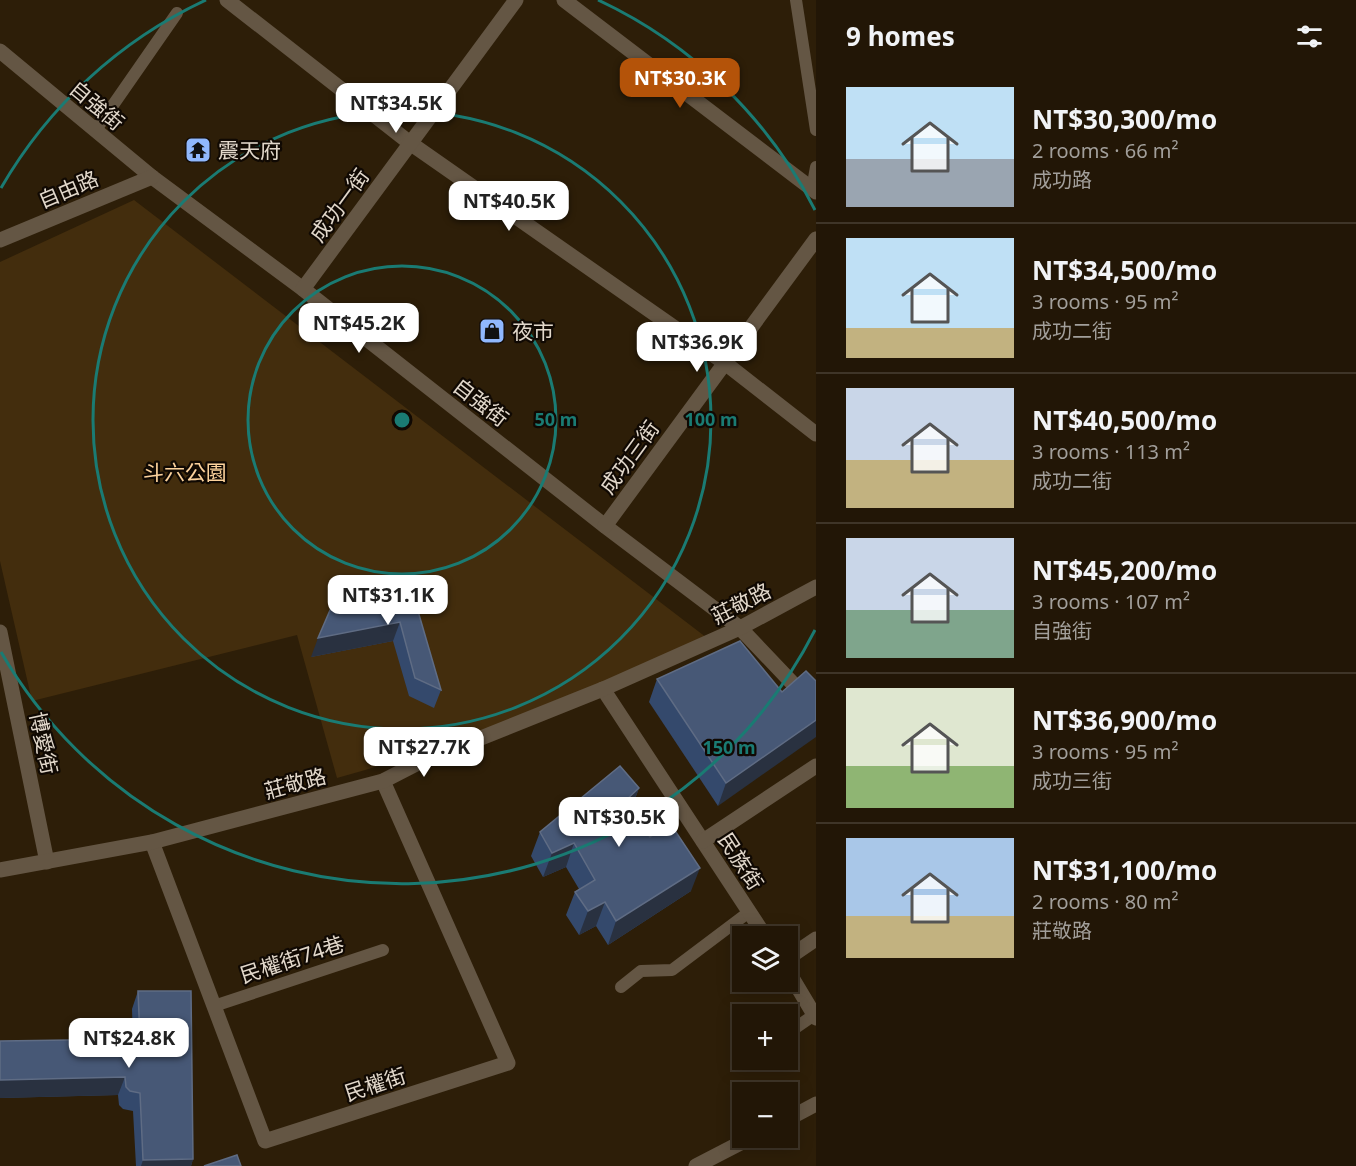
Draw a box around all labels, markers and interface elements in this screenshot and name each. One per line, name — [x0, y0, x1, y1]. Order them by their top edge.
text: 9 homes — [846, 18, 955, 54]
icon: filters — [1293, 20, 1326, 53]
pin: NT$30.3K — [618, 58, 742, 109]
text: NT$30.3K — [634, 64, 726, 91]
street label: 自強街 — [64, 74, 130, 136]
pin: NT$34.5K — [334, 83, 458, 134]
text: NT$34.5K — [350, 89, 442, 116]
text: NT$30,300/mo — [1032, 101, 1217, 137]
icon: home — [894, 111, 966, 183]
temple icon: 震天府 — [183, 135, 213, 165]
place label: 震天府 — [218, 136, 281, 164]
text: 2 rooms · 66 m² — [1032, 137, 1179, 164]
street label: 成功一街 — [303, 163, 375, 247]
street label: 自由路 — [34, 164, 102, 214]
text: 成功路 — [1032, 166, 1092, 193]
pin: NT$40.5K — [447, 181, 571, 232]
text: NT$40.5K — [463, 187, 555, 214]
text: NT$34,500/mo — [1032, 252, 1217, 288]
icon: home — [894, 262, 966, 334]
text: 3 rooms · 95 m² — [1032, 288, 1179, 315]
pin: NT$45.2K — [297, 303, 421, 354]
text: NT$45.2K — [313, 309, 405, 336]
shop icon: 夜市 — [477, 316, 507, 346]
place label: 夜市 — [512, 317, 554, 345]
text: 成功二街 — [1032, 317, 1112, 344]
pin: NT$36.9K — [635, 322, 759, 373]
text: NT$36.9K — [651, 328, 743, 355]
street label: 自強街 — [448, 372, 514, 432]
text: NT$40,500/mo — [1032, 402, 1217, 438]
text: 50 m — [535, 407, 577, 431]
text: 100 m — [684, 407, 738, 431]
centre of rings — [392, 410, 412, 430]
icon: home — [894, 412, 966, 484]
street label: 成功三街 — [593, 415, 665, 499]
text: 3 rooms · 113 m² — [1032, 438, 1190, 465]
park label: 斗六公園 — [143, 458, 227, 486]
text: 成功二街 — [1032, 467, 1112, 494]
text: NT$45,200/mo — [1032, 552, 1217, 588]
icon: home — [894, 562, 966, 634]
pin: NT$31.1K — [326, 575, 450, 626]
street label: 莊敬路 — [707, 576, 775, 630]
text: NT$31.1K — [342, 581, 434, 608]
text: 3 rooms · 107 m² — [1032, 588, 1190, 615]
text: 自強街 — [1032, 617, 1092, 644]
text: NT$36,900/mo — [1032, 702, 1217, 738]
street label: 博愛街 — [24, 709, 64, 777]
icon: home — [894, 712, 966, 784]
pin: NT$27.7K — [362, 727, 486, 778]
text: NT$27.7K — [378, 733, 470, 760]
text: 150 m — [702, 735, 756, 759]
text: 3 rooms · 95 m² — [1032, 738, 1179, 765]
street label: 莊敬路 — [261, 761, 329, 805]
text: 成功三街 — [1032, 767, 1112, 794]
pin: NT$30.5K — [557, 797, 681, 848]
text: NT$30.5K — [573, 803, 665, 830]
street label: 民族街 — [712, 827, 770, 895]
text: NT$31,100/mo — [1032, 852, 1217, 888]
icon: home — [894, 862, 966, 934]
text: 2 rooms · 80 m² — [1032, 888, 1179, 915]
text: 莊敬路 — [1032, 917, 1092, 944]
map controls — [732, 926, 798, 1148]
button: layers — [732, 926, 798, 992]
street label: 民權街74巷 — [236, 929, 348, 989]
button: + — [732, 1004, 798, 1070]
pin: NT$24.8K — [67, 1018, 191, 1069]
text: NT$24.8K — [83, 1024, 175, 1051]
street label: 民權街 — [341, 1061, 409, 1107]
button: − — [732, 1082, 798, 1148]

